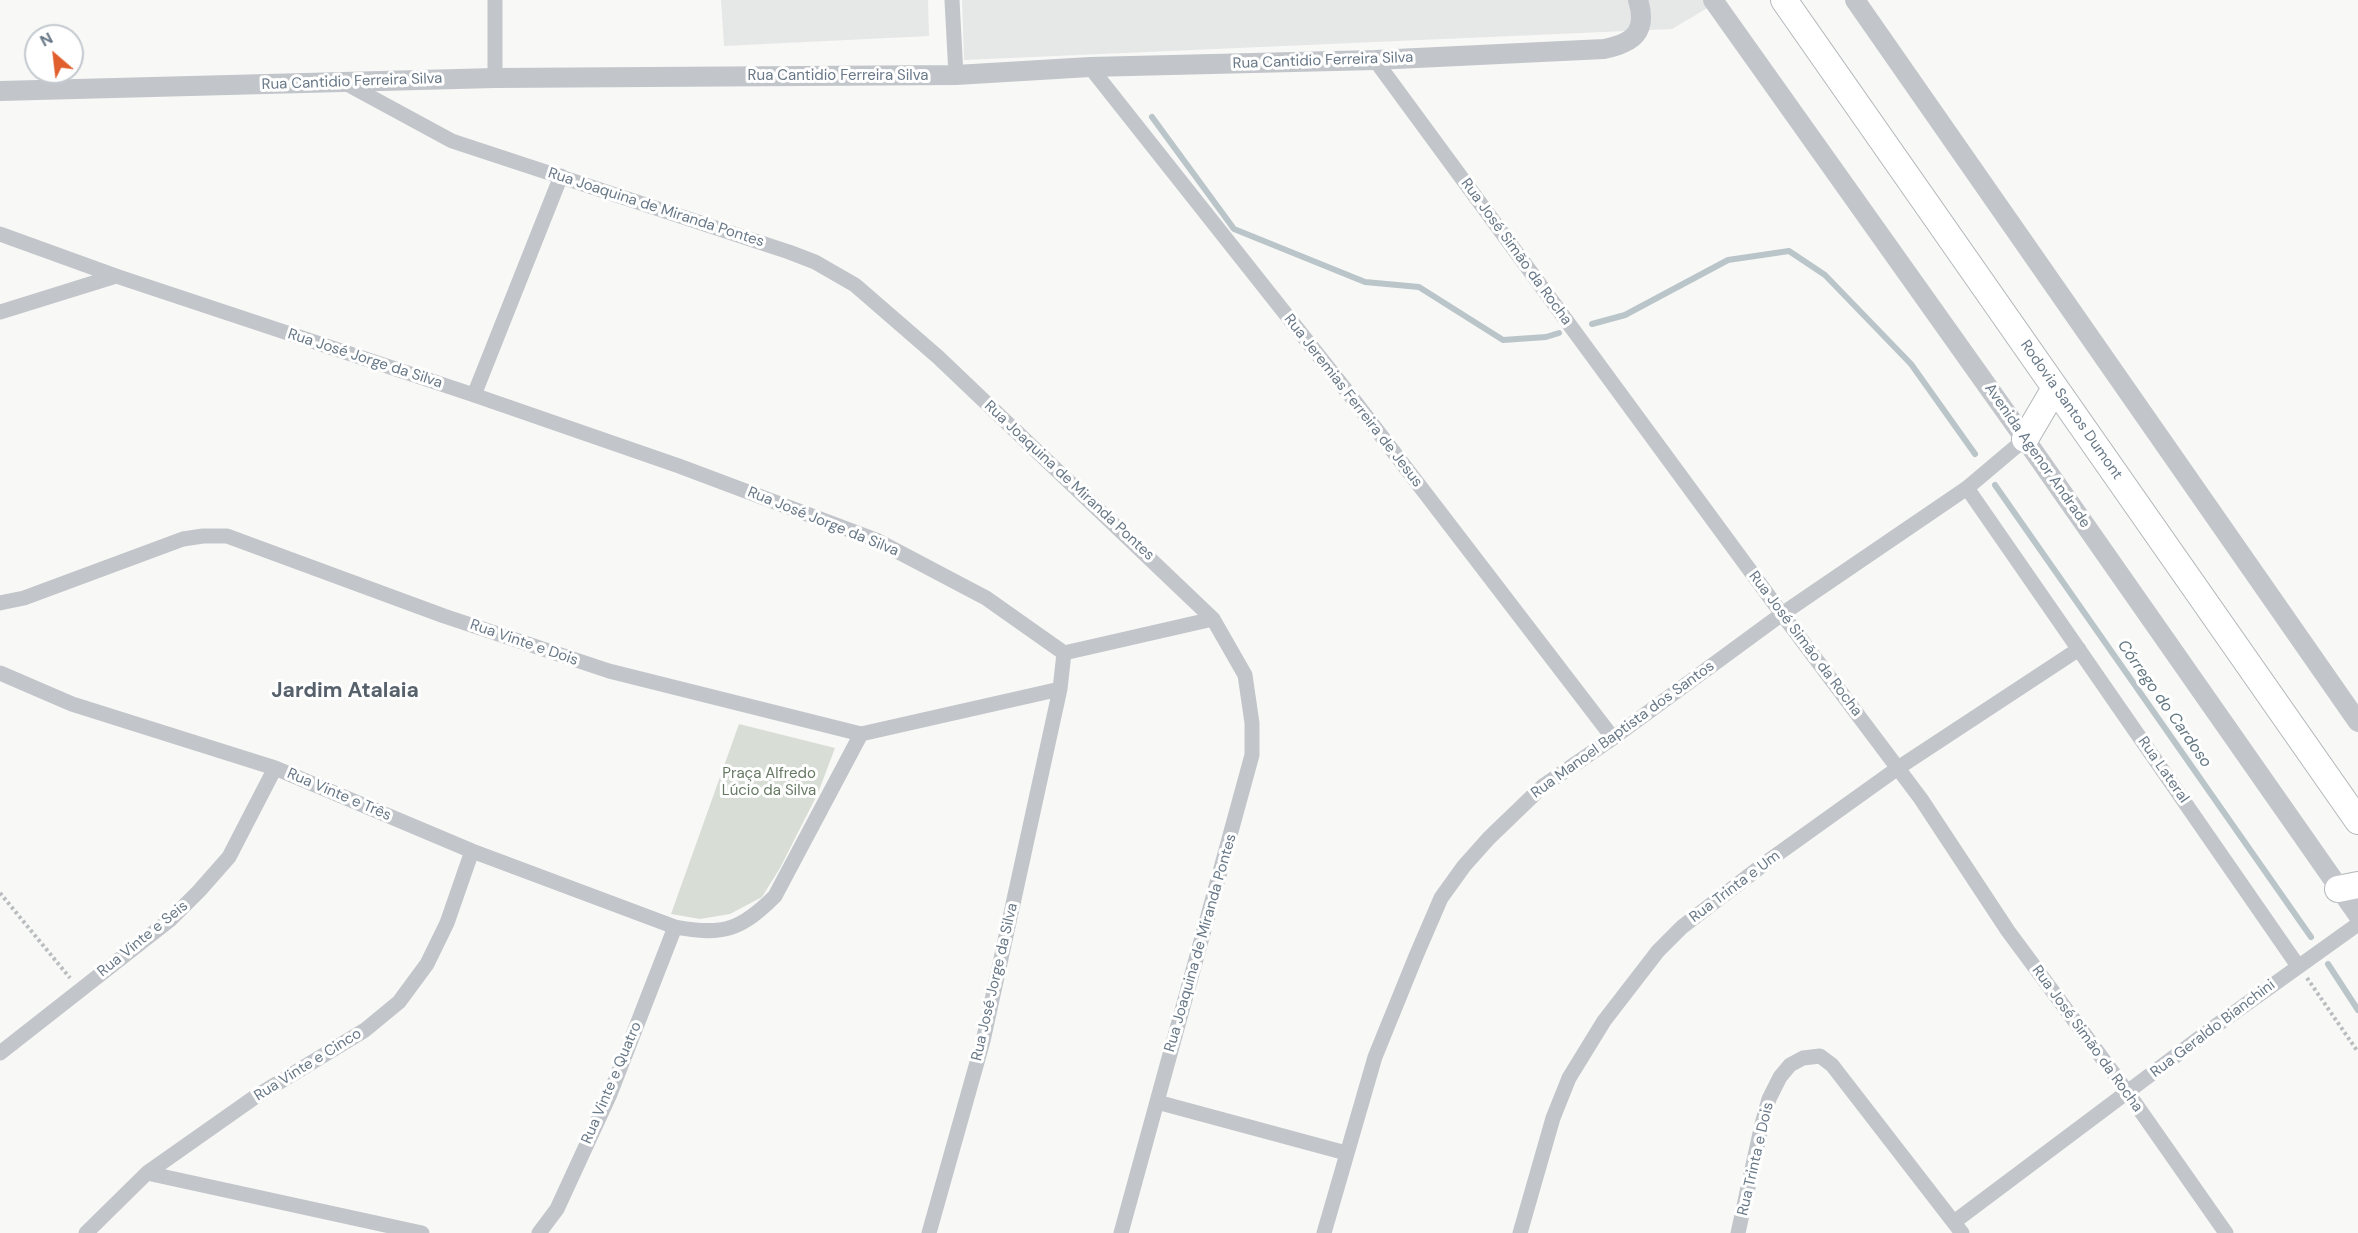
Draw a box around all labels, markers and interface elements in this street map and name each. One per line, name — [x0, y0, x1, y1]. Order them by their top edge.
north arrow — [24, 24, 84, 84]
text: N — [36, 27, 56, 51]
street label: Rua Cantidio Ferreira Silva — [1232, 49, 1414, 73]
street label: Rua Cantidio Ferreira Silva — [748, 67, 928, 85]
street label: Rua Cantidio Ferreira Silva — [261, 70, 443, 94]
street label: Rua Joaquina de Miranda Pontes — [546, 165, 766, 251]
street label: Rua José Simão da Rocha — [1457, 175, 1575, 329]
street label: Rua Jeremias Ferreira de Jesus — [1280, 311, 1426, 491]
street label: Rua José Jorge da Silva — [285, 326, 445, 392]
street label: Rodovia Santos Dumont — [2016, 337, 2126, 483]
street label: Avenida Agenor Andrade — [1980, 380, 2094, 532]
street label: Rua Joaquina de Miranda Pontes — [980, 397, 1158, 565]
street label: Rua José Jorge da Silva — [745, 483, 901, 561]
street label: Rua José Simão da Rocha — [1745, 568, 1865, 720]
street label: Rua Vinte e Dois — [468, 616, 580, 670]
water label: Córrego do Cardoso — [2113, 637, 2215, 771]
street label: Rua Manoel Baptista dos Santos — [1528, 657, 1718, 803]
district label: Jardim Atalaia — [271, 678, 419, 704]
street label: Rua Lateral — [2134, 733, 2192, 807]
street label: Rua Vinte e Três — [284, 765, 394, 825]
park label: Praça Alfredo Lúcio da Silva — [722, 765, 816, 800]
street label: Rua Joaquina de Miranda Pontes — [1161, 832, 1241, 1054]
street label: Rua Trinta e Um — [1686, 847, 1784, 927]
street label: Rua Vinte e Seis — [94, 897, 192, 981]
street label: Rua José Jorge da Silva — [968, 901, 1022, 1063]
street label: Rua José Simão da Rocha — [2028, 962, 2146, 1116]
street label: Rua Geraldo Bianchini — [2147, 976, 2279, 1082]
street label: Rua Vinte e Quatro — [578, 1019, 646, 1147]
street label: Rua Vinte e Cinco — [251, 1025, 365, 1105]
street label: Rua Trinta e Dois — [1734, 1101, 1778, 1217]

